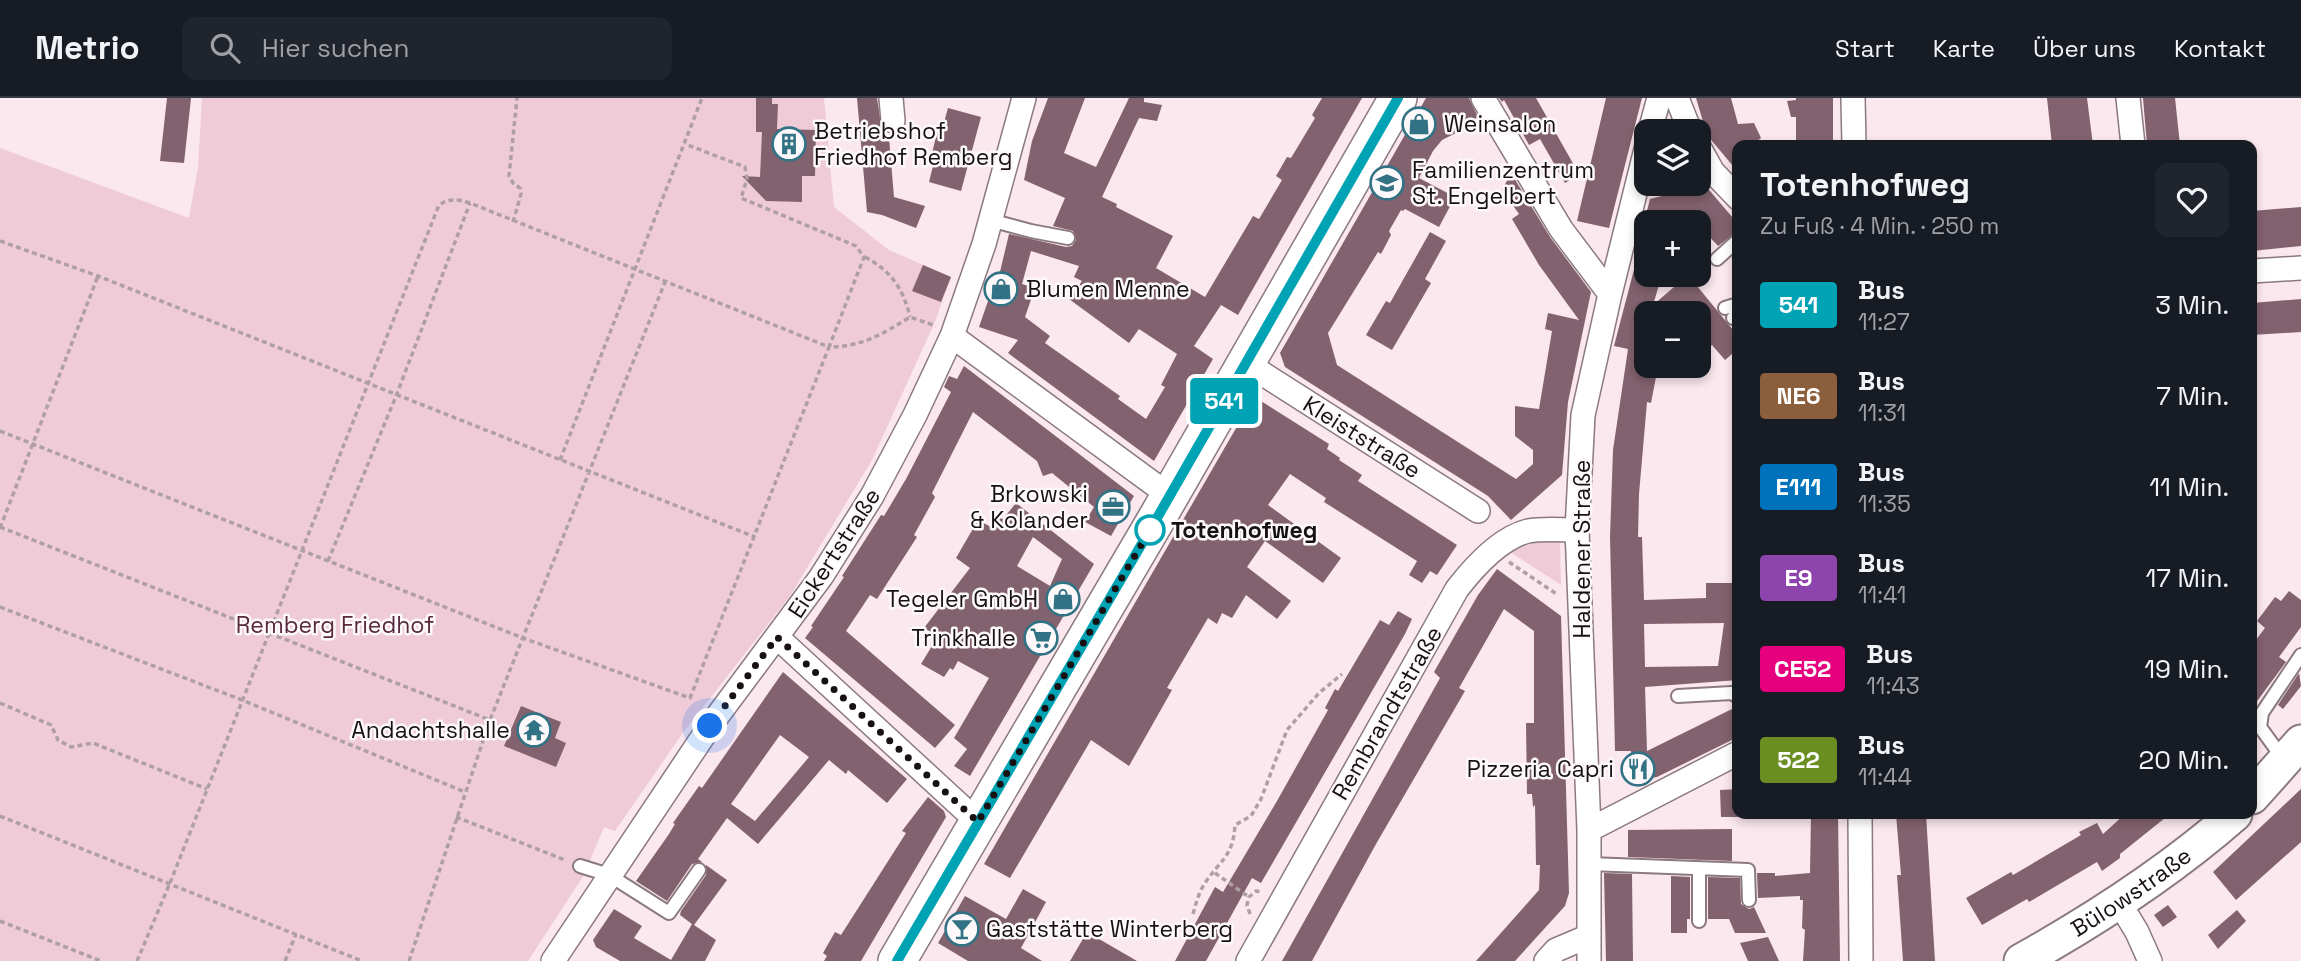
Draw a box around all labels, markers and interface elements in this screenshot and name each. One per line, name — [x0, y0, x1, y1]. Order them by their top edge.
search box — [182, 17, 672, 80]
text: Metrio — [35, 27, 140, 69]
icon: search — [206, 29, 244, 67]
text: Hier suchen — [262, 31, 409, 65]
text: Start — [1835, 33, 1895, 64]
text: Karte — [1933, 33, 1995, 64]
text: Über uns — [2033, 33, 2136, 64]
text: Kontakt — [2174, 33, 2266, 64]
shop icon: Weinsalon — [1400, 105, 1438, 143]
place label: Weinsalon — [1444, 109, 1556, 139]
place label: Betriebshof Friedhof Remberg — [814, 116, 1012, 172]
map controls — [1634, 119, 1711, 378]
button: layers — [1634, 119, 1711, 196]
building icon: Betriebshof Friedhof Remberg — [770, 125, 808, 163]
place label: Familienzentrum St. Engelbert — [1412, 155, 1594, 211]
button: heart — [2155, 163, 2229, 237]
school or university icon: Familienzentrum St. Engelbert — [1368, 164, 1406, 202]
text: Totenhofweg — [1760, 164, 1970, 206]
button: + — [1634, 210, 1711, 287]
text: Zu Fuß · 4 Min. · 250 m — [1760, 211, 1999, 241]
shop icon: Blumen Menne — [982, 270, 1020, 308]
text: Bus — [1858, 273, 1905, 307]
place label: Blumen Menne — [1026, 274, 1190, 304]
text: 3 Min. — [2155, 288, 2229, 322]
text: 541 — [1779, 289, 1818, 320]
button: − — [1634, 301, 1711, 378]
text: 11:27 — [1858, 307, 1910, 337]
text: Bus — [1858, 364, 1905, 398]
line badge: 541 — [1184, 378, 1264, 424]
text: 7 Min. — [2156, 379, 2229, 413]
text: NE6 — [1776, 380, 1821, 411]
text: 541 — [1204, 385, 1244, 416]
street label: Kleiststraße — [1298, 389, 1426, 485]
text: 11:31 — [1858, 398, 1906, 428]
text: Bus — [1858, 455, 1905, 489]
street label: Haldener Straße — [1567, 460, 1597, 638]
text: 11 Min. — [2149, 470, 2229, 504]
text: E111 — [1776, 471, 1821, 502]
place label: Brkowski & Kolander — [970, 479, 1088, 535]
street label: Eickertstraße — [781, 482, 887, 624]
office icon: Brkowski & Kolander — [1094, 488, 1132, 526]
text: 11:35 — [1858, 489, 1911, 519]
marker: Totenhofweg — [1135, 515, 1165, 545]
place label: Totenhofweg — [1171, 515, 1317, 545]
text: Bus — [1858, 546, 1905, 580]
text: 17 Min. — [2145, 561, 2229, 595]
text: E9 — [1784, 562, 1813, 593]
shop icon: Tegeler GmbH — [1044, 580, 1082, 618]
text: 11:41 — [1858, 580, 1906, 610]
place label: Tegeler GmbH — [886, 584, 1038, 614]
park label: Remberg Friedhof — [236, 610, 434, 640]
supermarket icon: Trinkhalle — [1022, 619, 1060, 657]
street label: Rembrandtstraße — [1325, 621, 1449, 805]
place label: Trinkhalle — [911, 623, 1016, 653]
text: Bus — [1866, 637, 1913, 671]
text: 19 Min. — [2144, 652, 2229, 686]
text: CE52 — [1774, 653, 1831, 684]
text: 11:43 — [1866, 671, 1920, 701]
your location — [692, 708, 727, 743]
temple icon: Andachtshalle — [515, 711, 553, 749]
place label: Andachtshalle — [351, 715, 510, 745]
text: Bus — [1858, 728, 1905, 762]
text: 20 Min. — [2139, 743, 2229, 777]
text: 522 — [1777, 744, 1820, 775]
restaurant icon: Pizzeria Capri — [1619, 750, 1657, 788]
place label: Pizzeria Capri — [1467, 754, 1614, 784]
text: 11:44 — [1858, 762, 1912, 792]
street label: Bülowstraße — [2065, 840, 2197, 943]
bar icon: Gaststätte Winterberg — [943, 910, 981, 948]
place label: Gaststätte Winterberg — [986, 914, 1233, 944]

